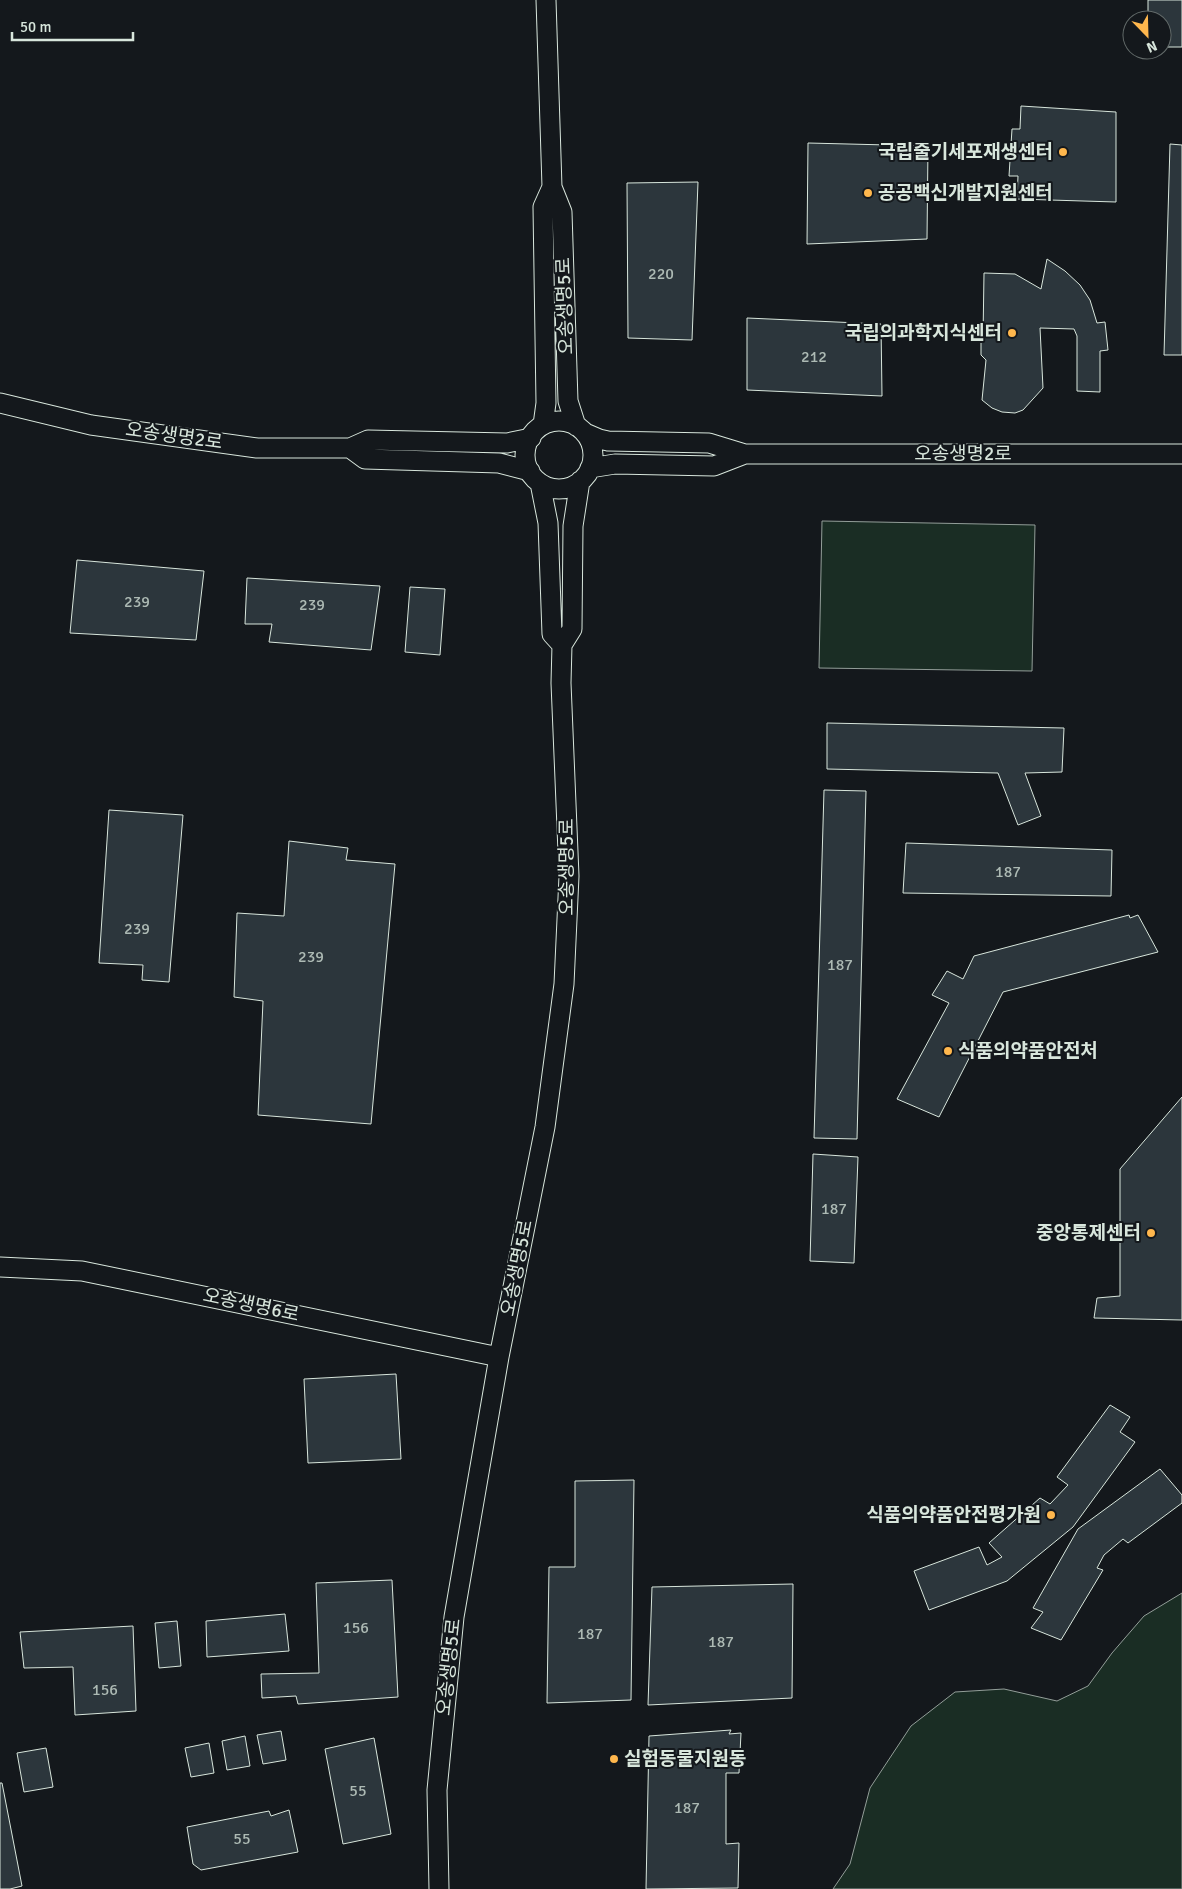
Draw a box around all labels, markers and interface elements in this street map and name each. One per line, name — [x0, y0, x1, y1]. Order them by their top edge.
scale bar — [12, 10, 134, 42]
north arrow — [1122, 10, 1172, 60]
text: 50 m — [20, 18, 51, 36]
text: N — [1144, 37, 1160, 56]
place label: 국립줄기세포재생센터 — [878, 140, 1053, 164]
marker: 국립줄기세포재생센터 — [1057, 146, 1069, 158]
place label: 공공백신개발지원센터 — [878, 181, 1053, 205]
marker: 공공백신개발지원센터 — [862, 187, 874, 199]
street label: 오송생명5로 — [551, 257, 579, 355]
house number: 220 — [648, 264, 674, 284]
place label: 국립의과학지식센터 — [845, 321, 1002, 345]
marker: 국립의과학지식센터 — [1006, 327, 1018, 339]
house number: 212 — [801, 347, 827, 367]
street label: 오송생명2로 — [124, 417, 224, 455]
street label: 오송생명2로 — [914, 442, 1012, 466]
house number: 239 — [124, 592, 150, 612]
house number: 239 — [299, 595, 325, 615]
street label: 오송생명5로 — [555, 818, 579, 916]
house number: 187 — [995, 862, 1021, 882]
house number: 239 — [124, 919, 150, 939]
house number: 239 — [298, 947, 324, 967]
house number: 187 — [827, 955, 853, 975]
place label: 식품의약품안전처 — [958, 1039, 1098, 1063]
marker: 식품의약품안전처 — [942, 1045, 954, 1057]
house number: 187 — [821, 1199, 847, 1219]
street label: 오송생명5로 — [496, 1218, 538, 1318]
place label: 중앙통제센터 — [1036, 1221, 1141, 1245]
marker: 중앙통제센터 — [1145, 1227, 1157, 1239]
street label: 오송생명6로 — [201, 1283, 301, 1327]
place label: 식품의약품안전평가원 — [866, 1503, 1041, 1527]
marker: 식품의약품안전평가원 — [1045, 1509, 1057, 1521]
street label: 오송생명5로 — [432, 1617, 466, 1717]
house number: 156 — [343, 1618, 369, 1638]
house number: 187 — [577, 1624, 603, 1644]
house number: 187 — [708, 1632, 734, 1652]
house number: 156 — [92, 1680, 118, 1700]
place label: 실험동물지원동 — [624, 1747, 746, 1771]
marker: 실험동물지원동 — [608, 1753, 620, 1765]
house number: 55 — [349, 1781, 367, 1801]
house number: 187 — [674, 1798, 700, 1818]
house number: 55 — [233, 1829, 251, 1849]

